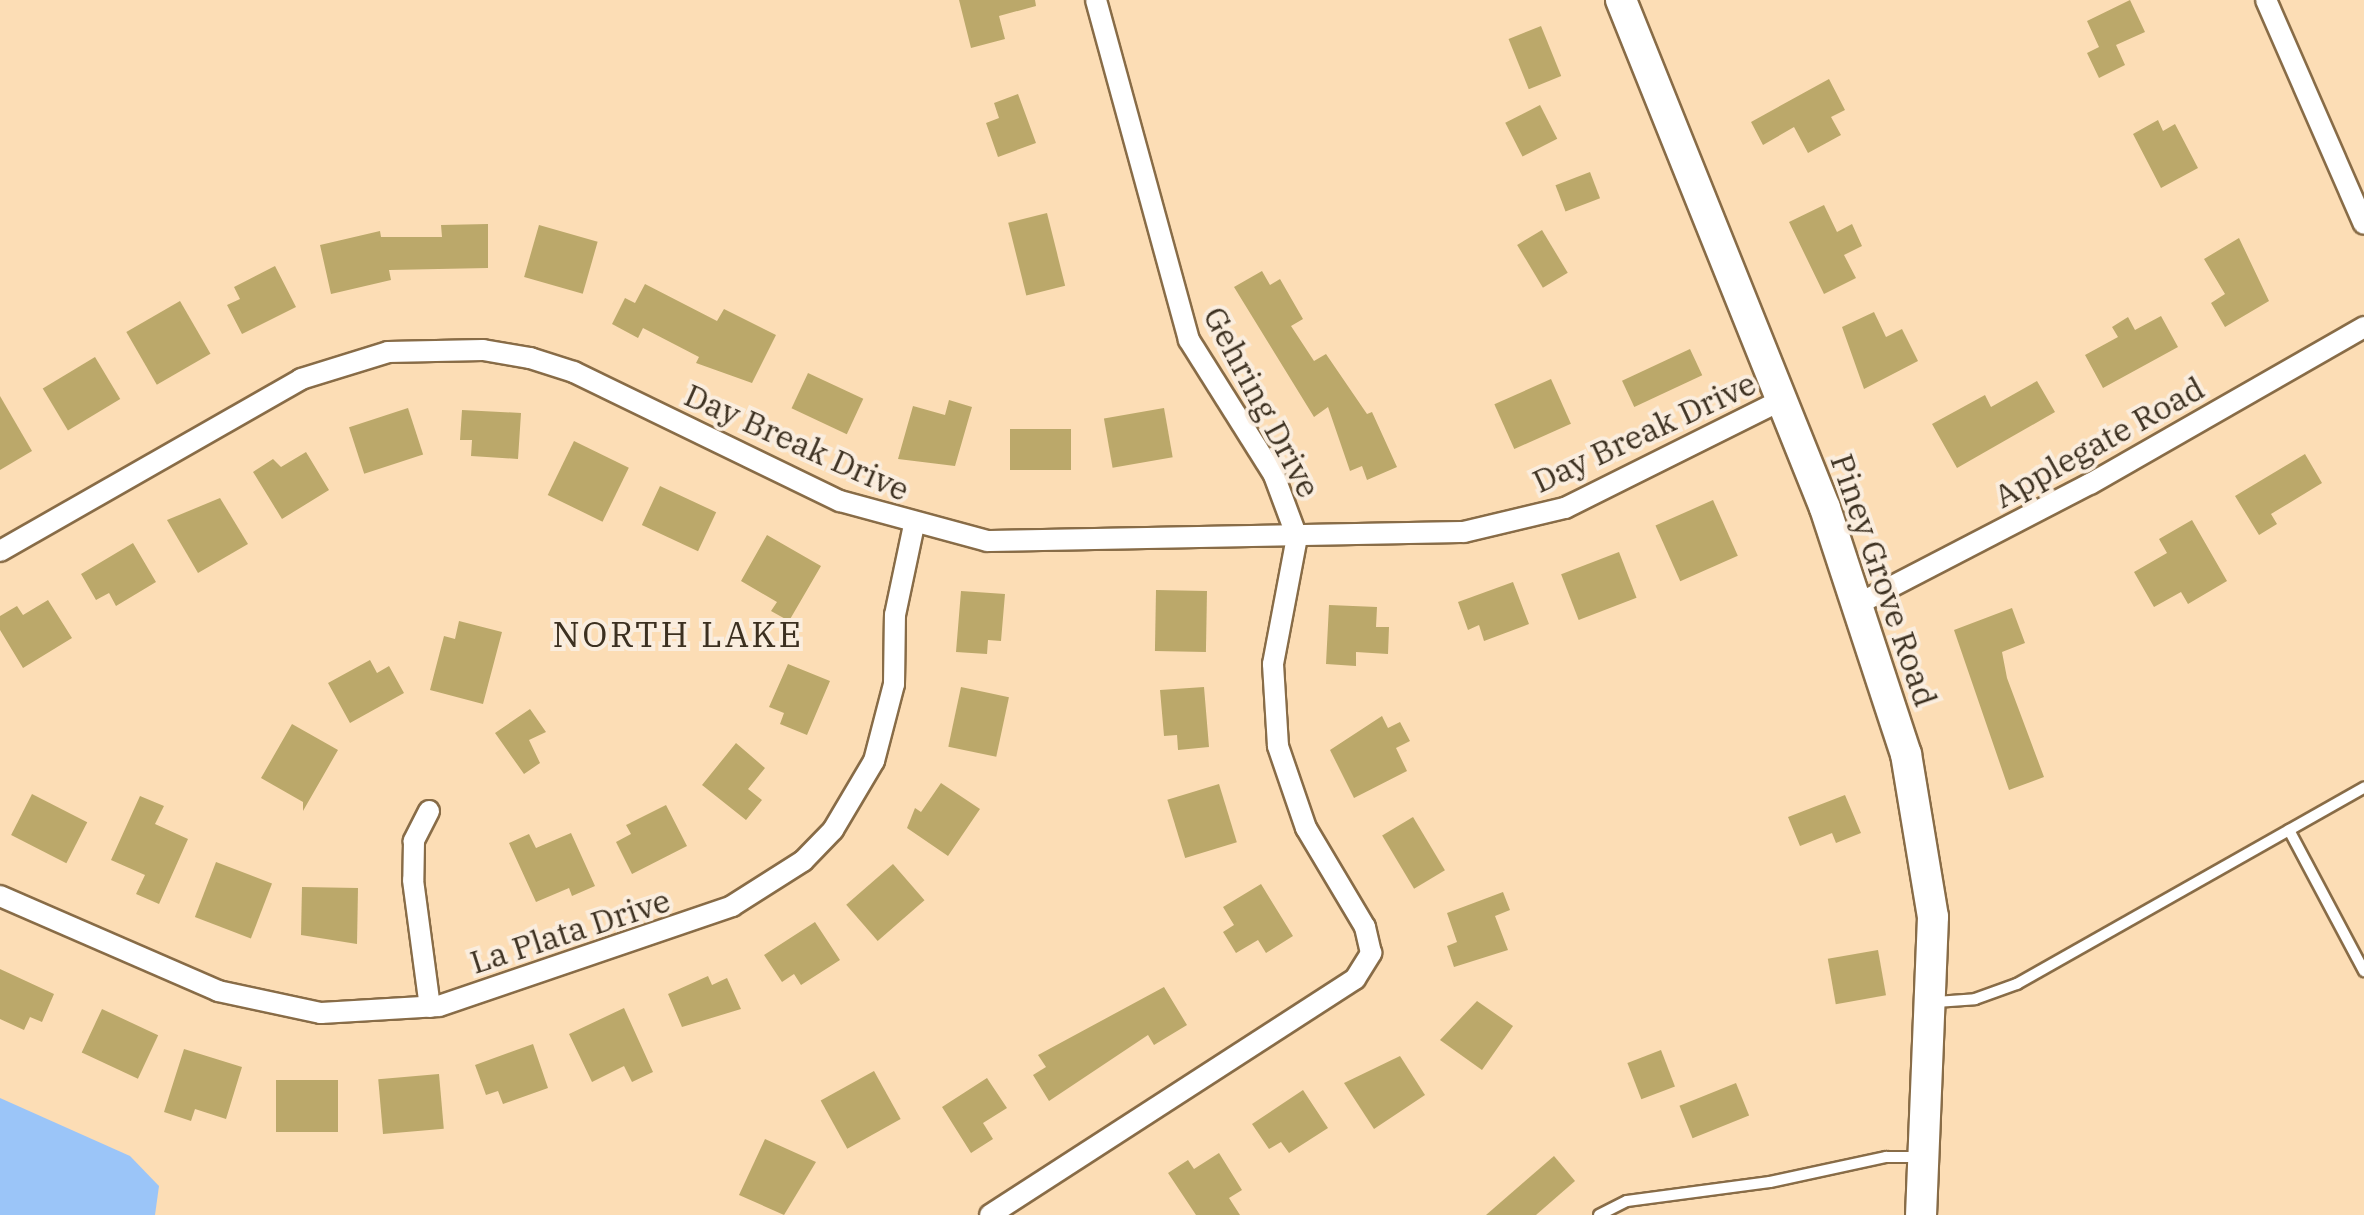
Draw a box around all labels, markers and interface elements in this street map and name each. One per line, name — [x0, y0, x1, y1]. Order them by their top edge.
street label: Gehring Drive — [1196, 300, 1328, 504]
street label: Day Break Drive — [1526, 364, 1762, 500]
street label: Applegate Road — [1987, 368, 2211, 516]
street label: Day Break Drive — [679, 375, 915, 509]
street label: Piney Grove Road — [1823, 449, 1945, 711]
district label: NORTH LAKE — [553, 613, 803, 655]
street label: La Plata Drive — [465, 881, 675, 981]

